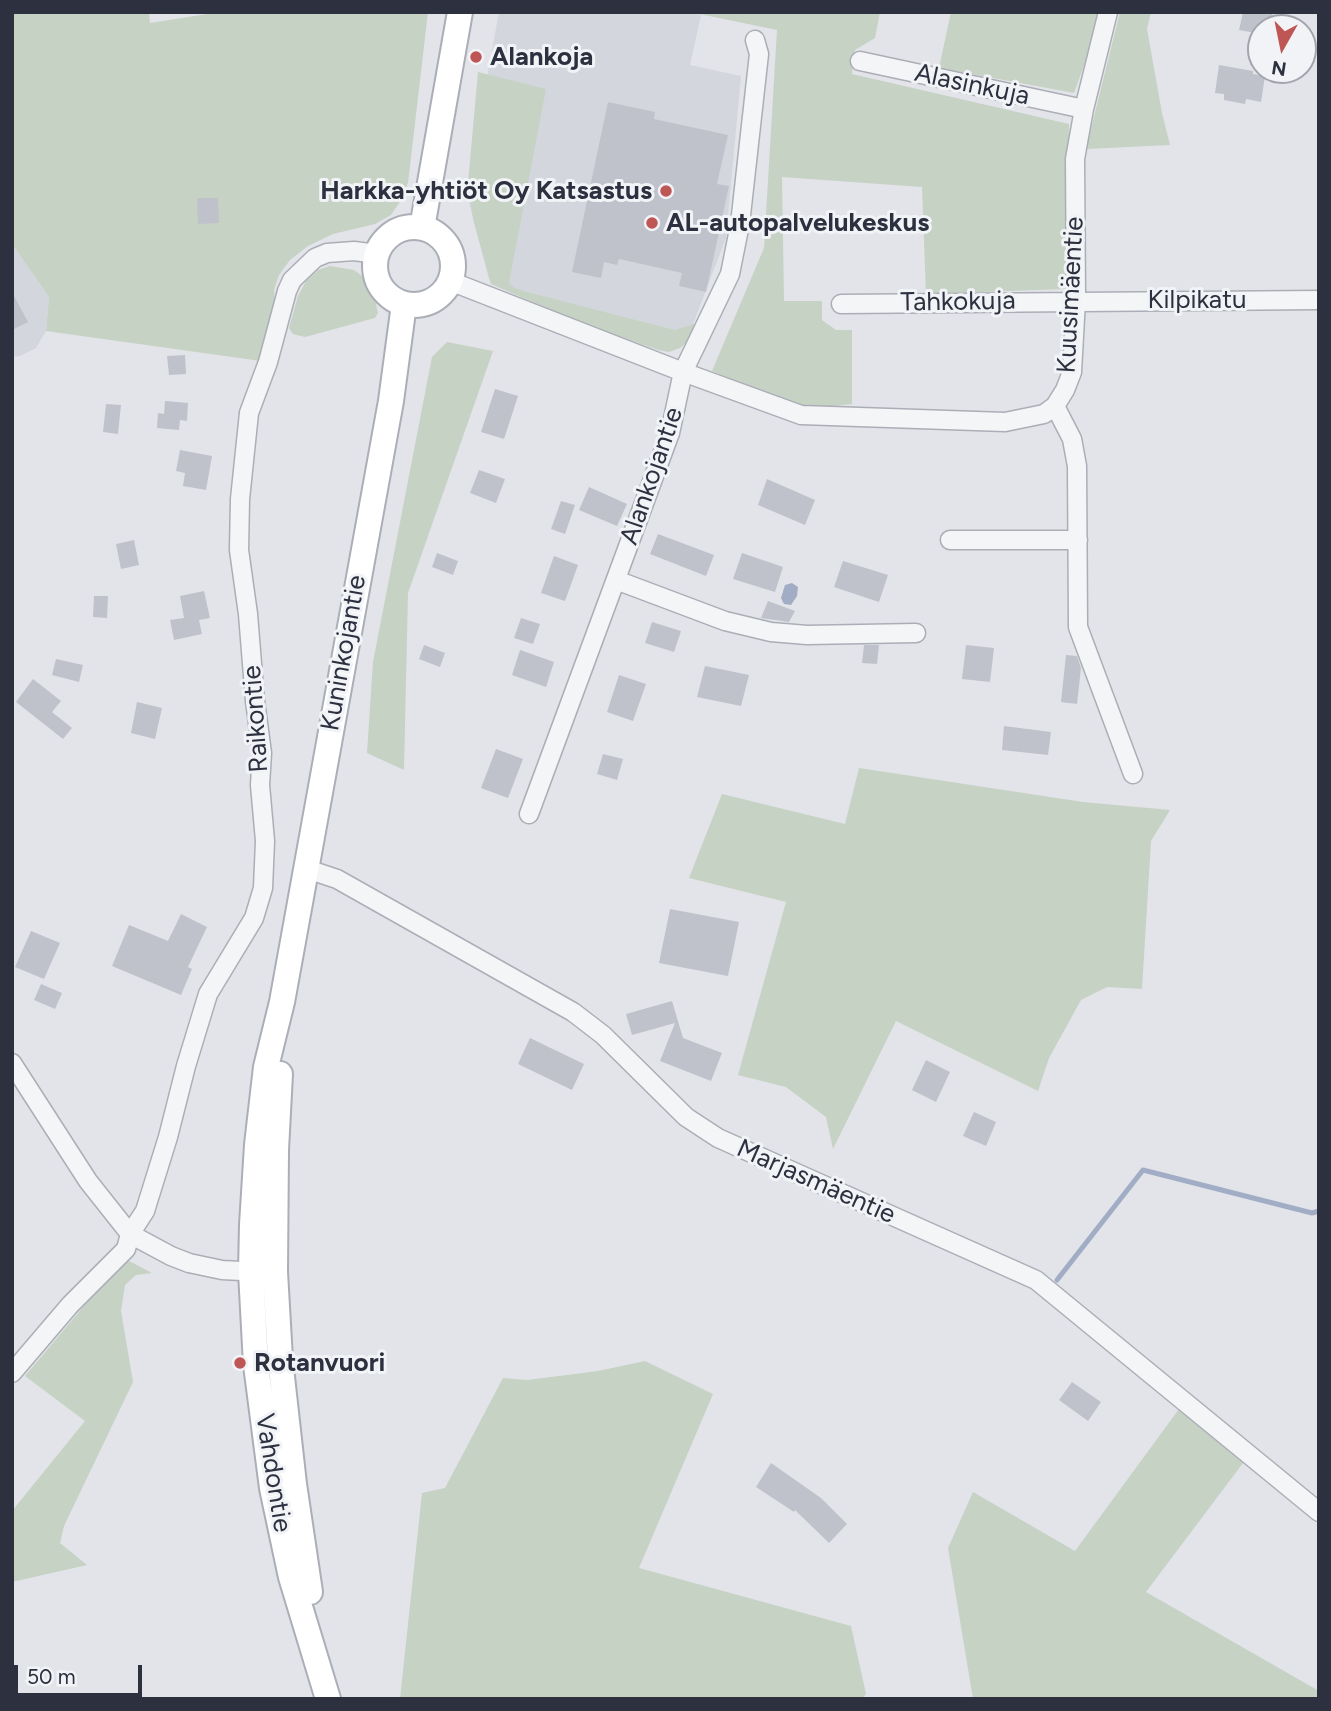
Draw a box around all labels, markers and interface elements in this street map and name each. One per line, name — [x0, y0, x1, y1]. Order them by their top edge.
north arrow — [1247, 14, 1317, 84]
place label: Alankoja — [490, 41, 593, 73]
marker: Alankoja — [468, 49, 484, 65]
text: N — [1270, 56, 1288, 81]
street label: Alasinkuja — [912, 58, 1032, 112]
place label: Harkka-yhtiöt Oy Katsastus — [320, 175, 652, 207]
marker: Harkka-yhtiöt Oy Katsastus — [658, 183, 674, 199]
place label: AL-autopalvelukeskus — [666, 207, 929, 239]
marker: AL-autopalvelukeskus — [644, 215, 660, 231]
street label: Kuusimäentie — [1051, 216, 1091, 374]
street label: Kilpikatu — [1148, 284, 1246, 316]
street label: Tahkokuja — [900, 285, 1016, 319]
street label: Alankojantie — [614, 403, 690, 549]
street label: Kuninkojantie — [315, 573, 373, 733]
street label: Raikontie — [237, 664, 275, 774]
street label: Marjasmäentie — [732, 1133, 900, 1231]
place label: Rotanvuori — [254, 1347, 385, 1379]
marker: Rotanvuori — [232, 1355, 248, 1371]
street label: Vahdontie — [248, 1411, 298, 1535]
scale bar — [18, 1652, 145, 1696]
text: 50 m — [27, 1664, 76, 1689]

